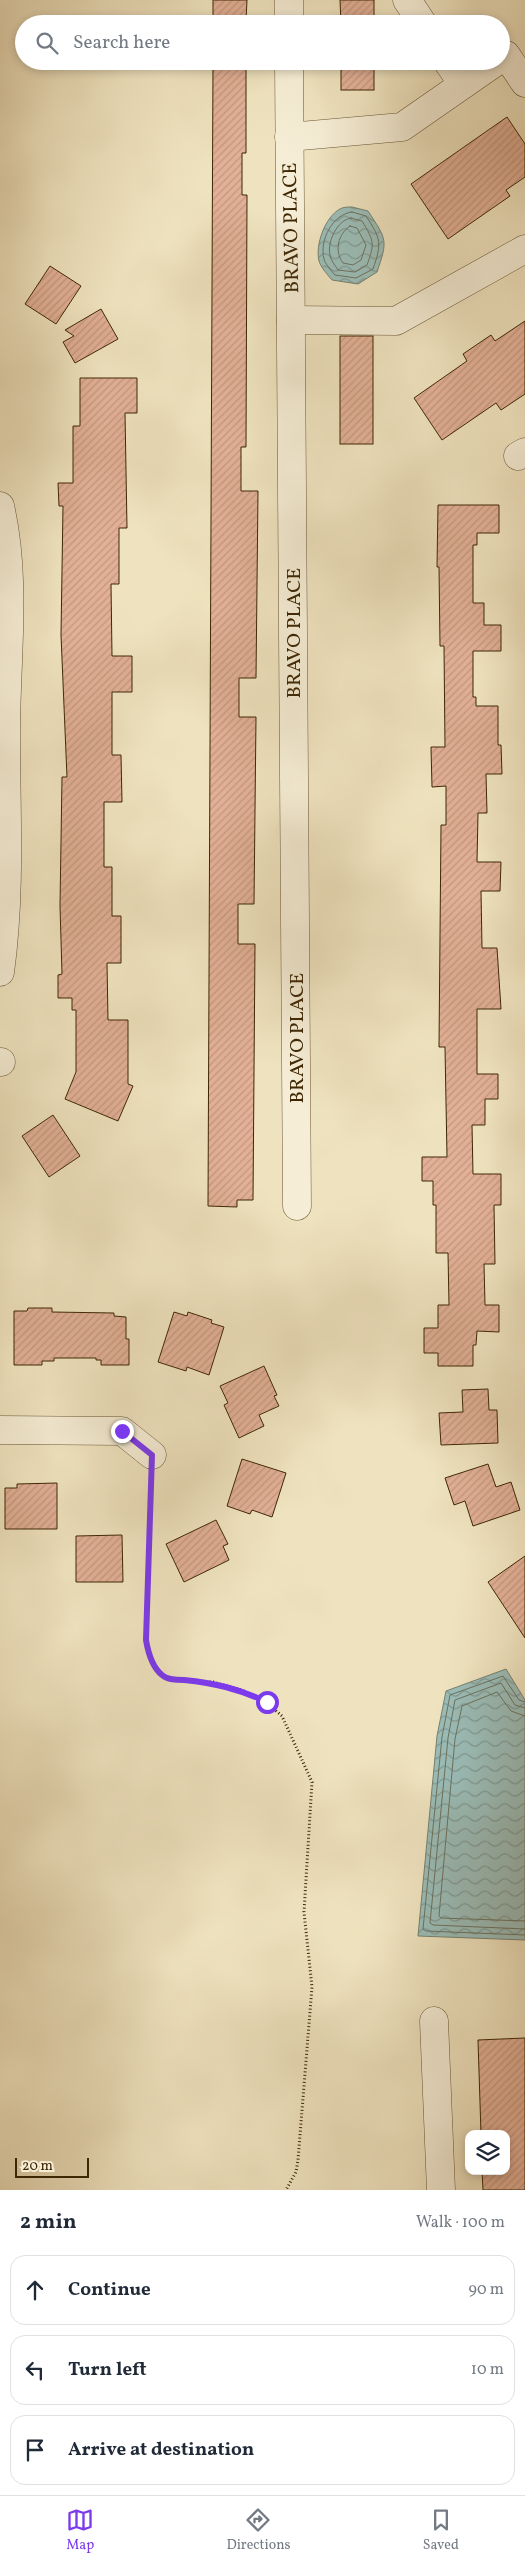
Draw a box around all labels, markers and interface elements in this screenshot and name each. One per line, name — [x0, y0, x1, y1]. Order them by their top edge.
search box — [15, 15, 510, 70]
icon: search — [33, 29, 61, 57]
text: Search here — [73, 30, 170, 56]
street label: BRAVO PLACE — [277, 162, 307, 294]
street label: BRAVO PLACE — [281, 568, 309, 698]
street label: BRAVO PLACE — [284, 973, 312, 1103]
route end — [111, 1420, 134, 1443]
route start — [256, 1691, 279, 1714]
map controls — [465, 2130, 510, 2175]
button: layers — [465, 2130, 510, 2175]
scale bar — [15, 2155, 89, 2178]
text: 20 m — [22, 2157, 53, 2176]
text: 2 min — [20, 2208, 77, 2237]
text: Walk · 100 m — [416, 2212, 505, 2234]
icon: ahead — [21, 2276, 49, 2304]
text: Continue — [68, 2277, 151, 2303]
text: 90 m — [468, 2279, 504, 2301]
icon: left — [21, 2356, 49, 2384]
text: Turn left — [68, 2357, 147, 2383]
text: 10 m — [471, 2359, 504, 2381]
icon: arrive — [21, 2436, 49, 2464]
text: Arrive at destination — [68, 2437, 254, 2463]
tab: Map — [66, 2506, 94, 2555]
tab: Directions — [226, 2506, 291, 2555]
tab: Saved — [423, 2506, 459, 2555]

